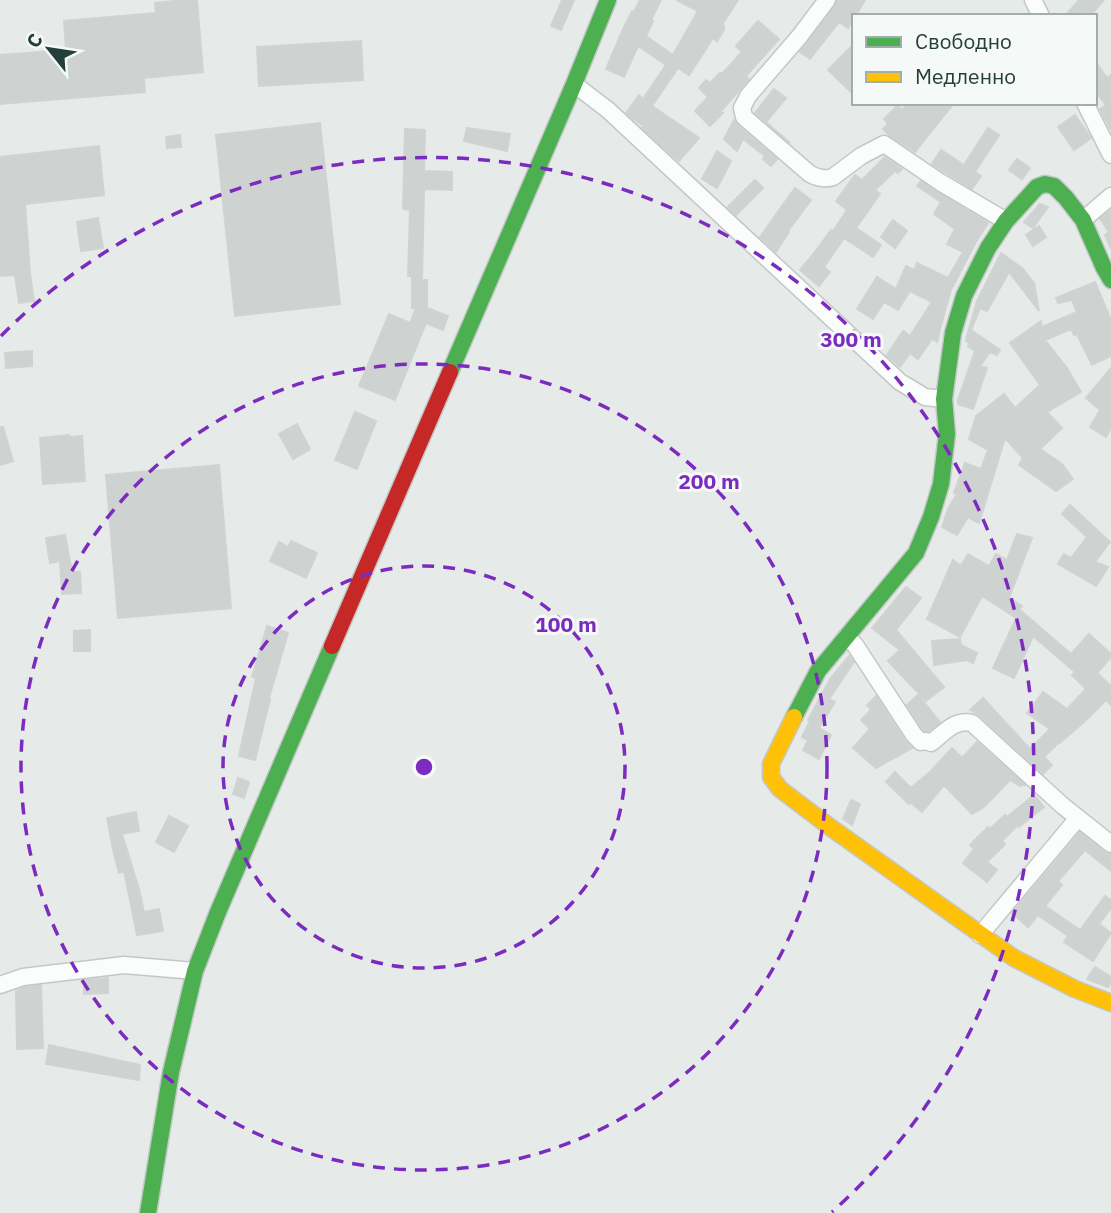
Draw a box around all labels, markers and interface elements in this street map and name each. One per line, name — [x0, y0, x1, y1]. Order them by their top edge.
north arrow — [14, 14, 84, 84]
legend — [852, 14, 1097, 105]
text: Свободно — [915, 27, 1012, 55]
text: С — [21, 29, 48, 52]
text: Медленно — [915, 62, 1016, 90]
text: 300 m — [820, 325, 882, 353]
text: 200 m — [678, 467, 740, 495]
text: 100 m — [535, 610, 597, 638]
centre of rings — [412, 755, 436, 779]

